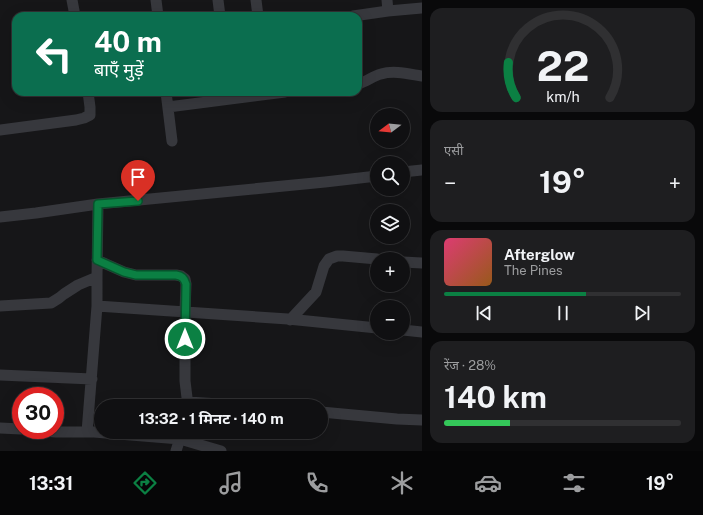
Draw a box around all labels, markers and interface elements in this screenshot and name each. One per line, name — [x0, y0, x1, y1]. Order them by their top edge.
text: 40 m — [94, 25, 162, 58]
icon: left — [28, 28, 80, 80]
text: 22 — [536, 41, 589, 90]
text: बाएँ मुड़ें — [94, 59, 144, 80]
text: km/h — [546, 88, 579, 105]
north arrow — [370, 108, 410, 148]
map controls — [370, 108, 410, 340]
text: एसी — [444, 143, 463, 158]
button: search — [370, 156, 410, 196]
pin — [121, 160, 155, 201]
text: 19° — [539, 164, 586, 200]
icon: arrive — [127, 166, 149, 188]
text: − — [444, 170, 456, 196]
text: + — [669, 170, 681, 196]
button: layers — [370, 204, 410, 244]
text: Afterglow — [504, 246, 575, 263]
button: + — [370, 252, 410, 292]
text: The Pines — [504, 263, 563, 278]
button: − — [370, 300, 410, 340]
icon: previous — [473, 302, 495, 324]
icon: pause — [552, 302, 574, 324]
icon: next — [631, 302, 653, 324]
position arrow — [164, 318, 206, 360]
text: रेंज · 28% — [444, 358, 496, 373]
text: 140 km — [444, 379, 547, 415]
speed limit sign: 30 — [12, 387, 64, 439]
text: 13:32 · 1 मिनट · 140 m — [138, 410, 284, 427]
icon: directions — [131, 469, 159, 497]
icon: music — [217, 469, 245, 497]
icon: phone — [303, 469, 331, 497]
icon: climate — [388, 469, 416, 497]
icon: car — [474, 469, 502, 497]
icon: filters — [560, 469, 588, 497]
text: 13:31 — [29, 473, 73, 494]
text: 19° — [646, 473, 674, 494]

